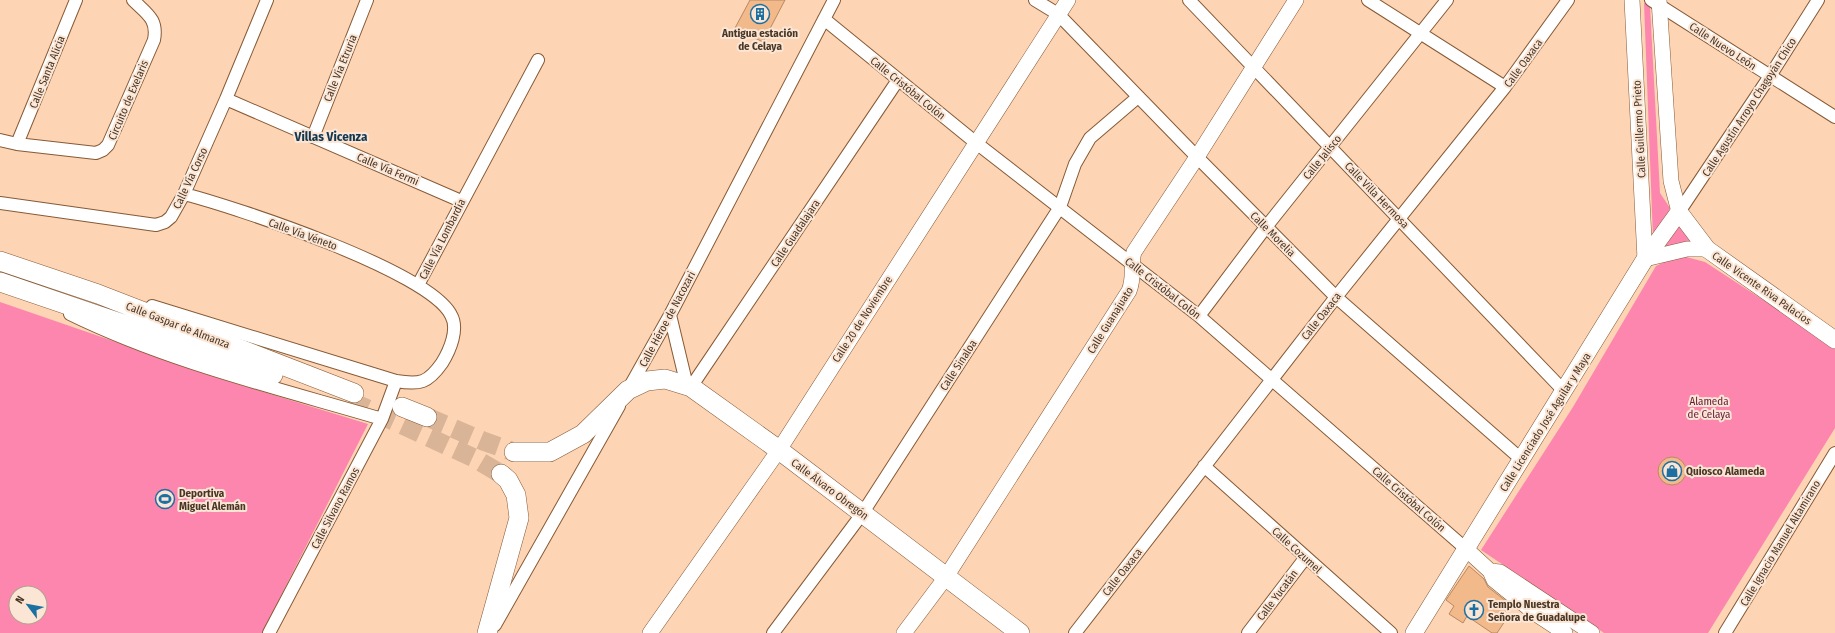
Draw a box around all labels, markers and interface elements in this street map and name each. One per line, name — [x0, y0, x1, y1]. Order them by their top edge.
building icon: Antigua estación de Celaya — [749, 3, 771, 25]
street label: Calle Nuevo León — [1687, 20, 1759, 73]
place label: Antigua estación de Celaya — [721, 27, 798, 53]
street label: Calle Vía Etruria — [321, 33, 360, 104]
street label: Calle Santa Alicia — [27, 34, 68, 110]
street label: Calle Agustín Arroyo Chagoyán Chico — [1700, 35, 1799, 179]
street label: Calle Oaxaca — [1501, 37, 1545, 90]
street label: Calle Cristóbal Colón — [868, 54, 948, 123]
street label: Circuito de Exelaris — [106, 58, 151, 142]
street label: Calle Guillermo Prieto — [1630, 79, 1649, 178]
district label: Villas Vicenza — [294, 129, 368, 144]
street label: Calle Jalisco — [1301, 132, 1344, 182]
street label: Calle Vía Corso — [171, 145, 210, 211]
street label: Calle Vía Fermi — [355, 151, 421, 188]
street label: Calle Villa Hermosa — [1342, 160, 1411, 231]
street label: Calle Vía Lombardía — [417, 197, 468, 282]
street label: Calle Guadalajara — [768, 197, 823, 269]
street label: Calle Morelia — [1247, 209, 1298, 260]
street label: Calle Vía Véneto — [267, 216, 339, 253]
street label: Calle Vicente Riva Palacios — [1710, 249, 1814, 328]
street label: Calle Cristóbal Colón — [1122, 255, 1203, 322]
street label: Calle Héroe de Nacozari — [637, 269, 698, 369]
street label: Calle 20 de Noviembre — [830, 274, 895, 365]
street label: Calle Guanajuato — [1085, 284, 1136, 356]
street label: Calle Oaxaca — [1299, 290, 1344, 343]
street label: Calle Gaspar de Almanza — [124, 300, 232, 351]
street label: Calle Sinaloa — [937, 338, 980, 393]
street label: Calle Licenciado José Aguilar y Maya — [1497, 350, 1594, 494]
park label: Alameda de Celaya — [1688, 395, 1730, 421]
street label: Calle Álvaro Obregón — [788, 455, 872, 523]
shop icon: Quiosco Alameda — [1661, 460, 1683, 482]
street label: Calle Cristóbal Colón — [1369, 464, 1448, 535]
street label: Calle Silvano Ramos — [309, 465, 362, 551]
place label: Quiosco Alameda — [1686, 465, 1765, 478]
street label: Calle Ignacio Manuel Altamirano — [1738, 478, 1823, 609]
place label: Deportiva Miguel Alemán — [179, 487, 246, 513]
sports icon: Deportiva Miguel Alemán — [154, 488, 176, 510]
street label: Calle Cozumel — [1269, 525, 1324, 576]
street label: Calle Oaxaca — [1100, 546, 1145, 599]
street label: Calle Yucatán — [1254, 567, 1301, 623]
north arrow — [8, 585, 48, 625]
text: N — [13, 594, 27, 606]
place label: Templo Nuestra Señora de Guadalupe — [1488, 598, 1586, 624]
church icon: Templo Nuestra Señora de Guadalupe — [1463, 599, 1485, 621]

